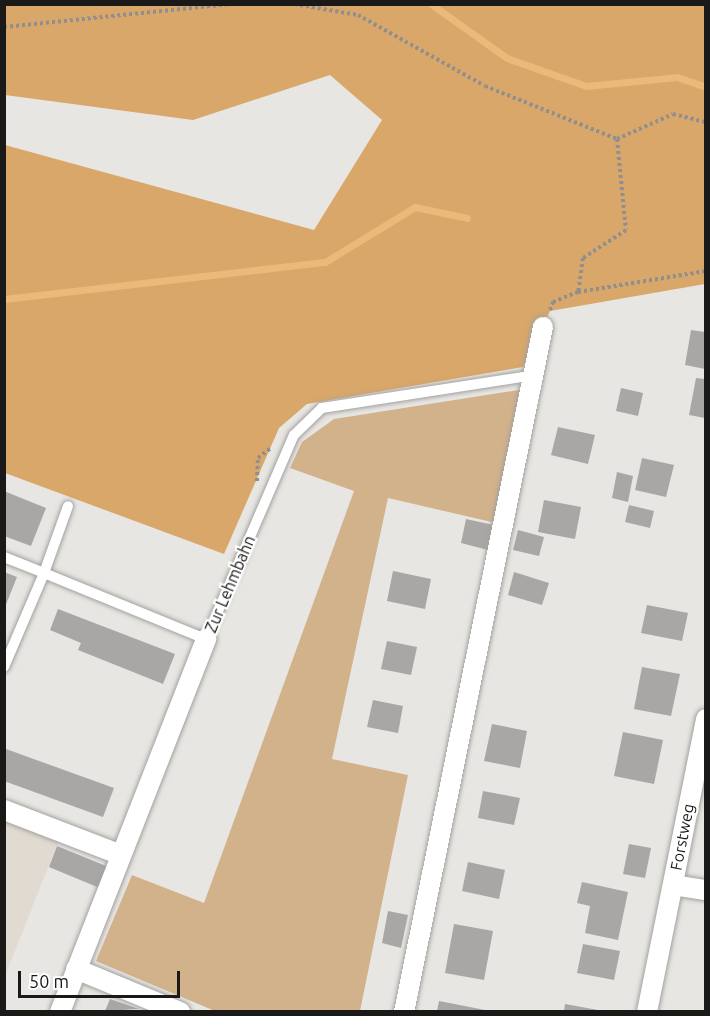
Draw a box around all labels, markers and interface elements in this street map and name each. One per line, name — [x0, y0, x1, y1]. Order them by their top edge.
street label: Zur Lehmbahn — [201, 533, 259, 635]
street label: Forstweg — [666, 802, 698, 872]
scale bar — [21, 959, 183, 997]
text: 50 m — [29, 971, 69, 991]

